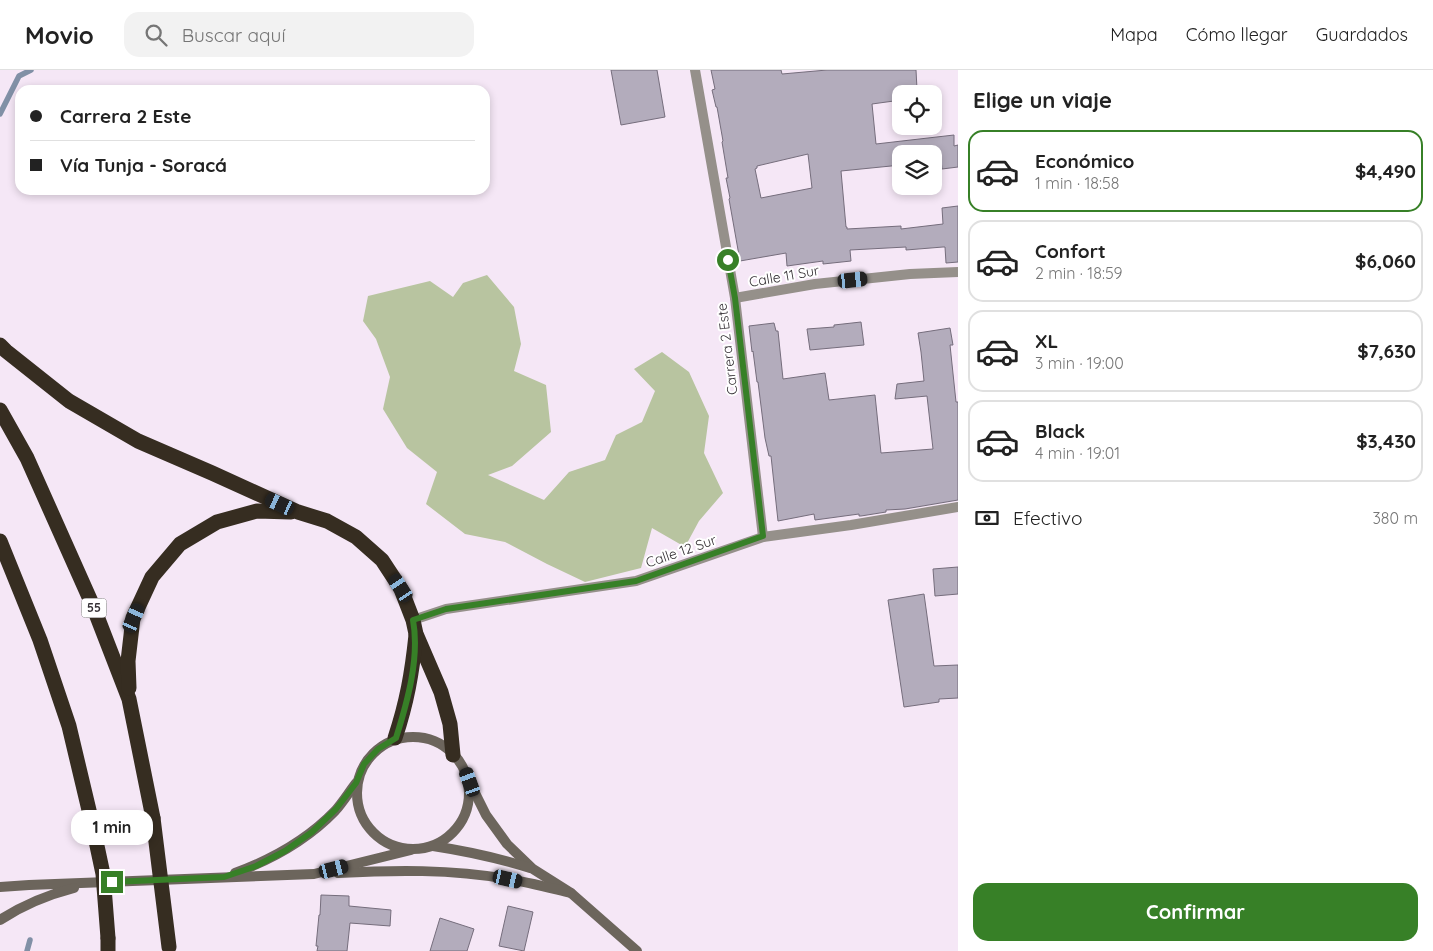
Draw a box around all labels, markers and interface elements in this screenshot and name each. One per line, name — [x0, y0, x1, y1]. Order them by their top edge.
search box — [124, 12, 474, 57]
text: Movio — [25, 20, 94, 50]
icon: search — [142, 21, 170, 49]
text: Buscar aquí — [182, 23, 286, 47]
text: Mapa — [1110, 23, 1158, 46]
text: Cómo llegar — [1186, 23, 1288, 46]
text: Guardados — [1316, 23, 1408, 46]
map controls — [892, 85, 942, 195]
button: locate — [892, 85, 942, 135]
text: Elige un viaje — [973, 86, 1112, 114]
text: Carrera 2 Este — [60, 104, 191, 128]
button: layers — [892, 145, 942, 195]
icon: car — [975, 149, 1020, 194]
text: Económico — [1035, 149, 1134, 173]
text: Vía Tunja - Soracá — [60, 153, 227, 177]
text: $4,490 — [1355, 159, 1416, 183]
text: 1 min · 18:58 — [1035, 173, 1119, 193]
icon: car — [975, 239, 1020, 284]
text: Confort — [1035, 239, 1106, 263]
route start — [717, 249, 739, 271]
text: $6,060 — [1355, 249, 1416, 273]
street label: Calle 11 Sur — [747, 261, 821, 291]
text: 2 min · 18:59 — [1035, 263, 1123, 283]
car — [837, 271, 868, 289]
street label: Carrera 2 Este — [712, 302, 742, 396]
icon: car — [975, 329, 1020, 374]
text: XL — [1035, 329, 1058, 353]
text: $7,630 — [1357, 339, 1416, 363]
text: 3 min · 19:00 — [1035, 353, 1124, 373]
icon: car — [975, 419, 1020, 464]
text: Black — [1035, 419, 1085, 443]
text: $3,430 — [1356, 429, 1416, 453]
text: 4 min · 19:01 — [1035, 443, 1120, 463]
car — [263, 491, 296, 517]
icon: cash — [973, 504, 1001, 532]
text: Efectivo — [1013, 506, 1082, 530]
text: 380 m — [1372, 508, 1418, 528]
street label: Calle 12 Sur — [643, 530, 719, 571]
car — [386, 571, 415, 605]
road number: 55 — [82, 598, 106, 618]
car — [121, 601, 146, 635]
car — [457, 765, 482, 799]
callout: 1 min — [71, 810, 153, 844]
text: 1 min — [93, 817, 131, 837]
car — [317, 858, 350, 880]
car — [491, 868, 524, 890]
route end — [101, 871, 123, 893]
button: Confirmar — [973, 883, 1418, 941]

